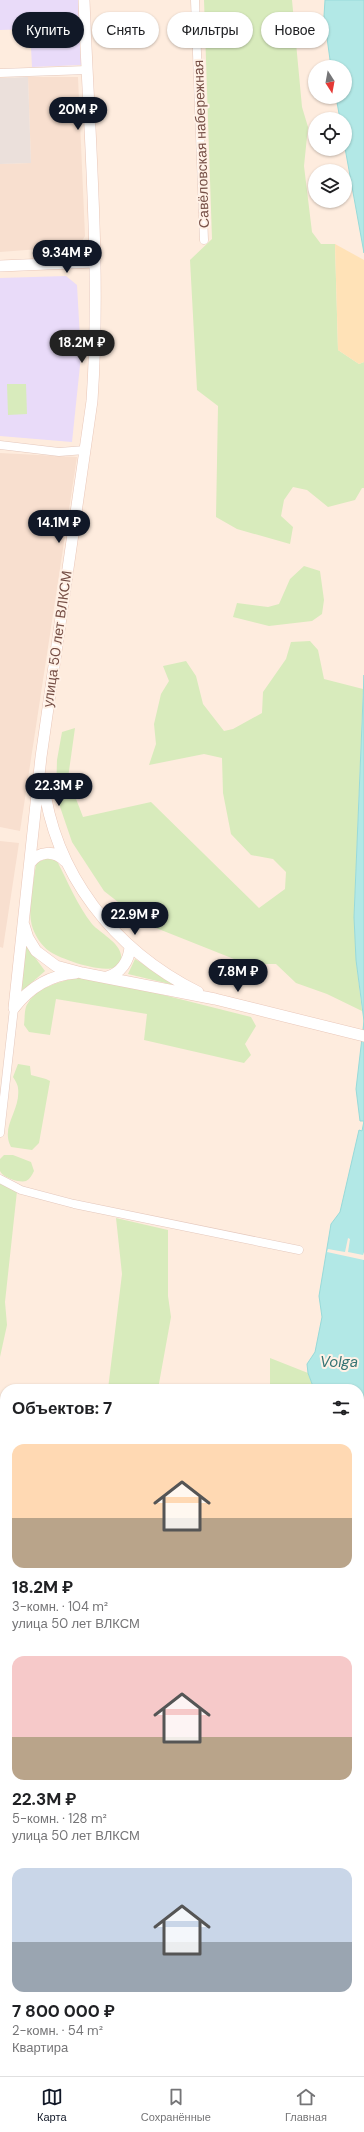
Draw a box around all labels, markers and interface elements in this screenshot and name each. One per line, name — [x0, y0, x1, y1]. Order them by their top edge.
chip: Купить — [12, 12, 84, 48]
chip: Снять — [92, 12, 159, 48]
chip: Фильтры — [167, 12, 253, 48]
chip: Новое — [261, 12, 329, 48]
street label: Савёловская набережная — [189, 60, 213, 228]
north arrow — [308, 60, 352, 104]
map controls — [308, 60, 352, 208]
pin: 20M ₽ — [50, 97, 106, 131]
text: 20M ₽ — [58, 101, 98, 118]
button: locate — [308, 112, 352, 156]
button: layers — [308, 164, 352, 208]
pin: 9.34M ₽ — [30, 240, 104, 274]
text: 9.34M ₽ — [42, 244, 92, 261]
pin: 18.2M ₽ — [45, 330, 119, 364]
text: 18.2M ₽ — [59, 334, 105, 351]
pin: 14.1M ₽ — [22, 510, 96, 544]
text: 14.1M ₽ — [37, 514, 81, 531]
street label: улица 50 лет ВЛКСМ — [39, 570, 75, 708]
pin: 22.3M ₽ — [22, 773, 96, 807]
text: 22.3M ₽ — [34, 777, 84, 794]
pin: 22.9M ₽ — [98, 902, 172, 936]
text: 22.9M ₽ — [110, 906, 160, 923]
pin: 7.8M ₽ — [205, 959, 271, 993]
text: 7.8M ₽ — [218, 963, 258, 980]
water label: Volga — [320, 1352, 358, 1372]
text: Объектов: 7 — [12, 1397, 112, 1419]
icon: filters — [330, 1397, 352, 1419]
icon: home — [146, 1470, 218, 1542]
text: 18.2M ₽ — [12, 1576, 73, 1598]
text: 3-комн. · 104 m² — [12, 1598, 108, 1615]
text: улица 50 лет ВЛКСМ — [12, 1615, 140, 1632]
icon: home — [146, 1682, 218, 1754]
text: 22.3M ₽ — [12, 1788, 76, 1810]
text: 5-комн. · 128 m² — [12, 1810, 107, 1827]
text: улица 50 лет ВЛКСМ — [12, 1827, 140, 1844]
icon: home — [146, 1894, 218, 1966]
text: 7 800 000 ₽ — [12, 2000, 115, 2022]
text: 2-комн. · 54 m² — [12, 2022, 103, 2039]
text: Квартира — [12, 2039, 68, 2056]
tab: Карта — [37, 2086, 67, 2124]
tab: Сохранённые — [141, 2086, 211, 2124]
tab: Главная — [285, 2086, 327, 2124]

